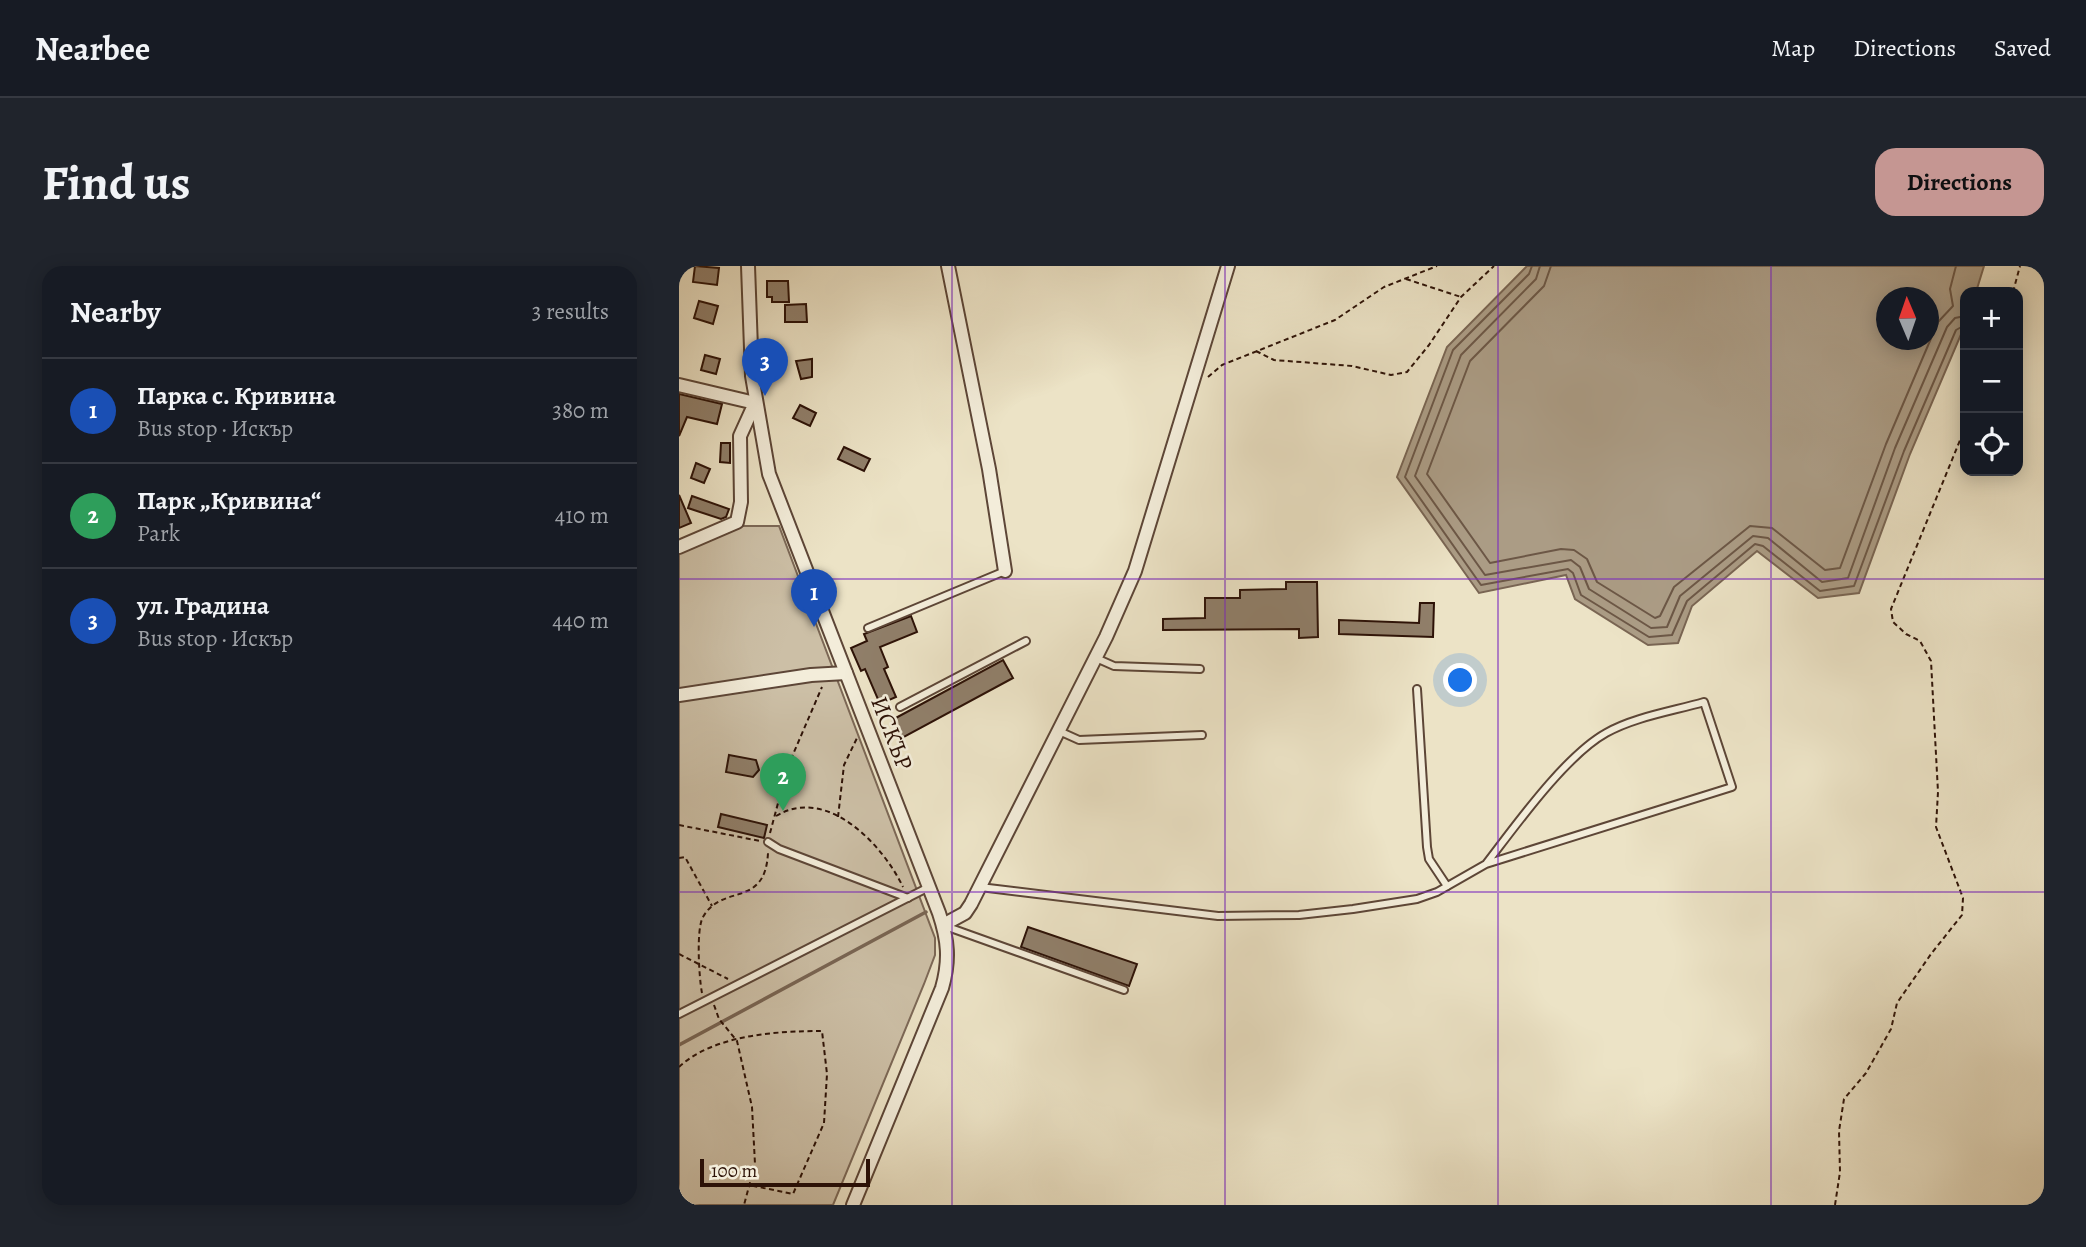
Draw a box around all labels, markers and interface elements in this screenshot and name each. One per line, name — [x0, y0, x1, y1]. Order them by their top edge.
text: Nearbee — [35, 26, 150, 71]
text: Map — [1771, 32, 1815, 64]
text: Directions — [1853, 32, 1956, 64]
text: Saved — [1994, 32, 2051, 64]
button: Directions — [1875, 148, 2044, 216]
text: Find us — [42, 149, 190, 216]
north arrow — [1876, 287, 1939, 350]
map controls — [1960, 287, 2023, 476]
button: + — [1960, 287, 2023, 350]
text: Nearby — [70, 292, 161, 332]
text: 3 results — [532, 296, 609, 327]
pin: 3 — [742, 338, 788, 396]
button: − — [1960, 350, 2023, 413]
text: Парка с. Кривина — [137, 378, 336, 413]
text: 1 — [89, 395, 97, 426]
text: 380 m — [552, 395, 609, 426]
text: Bus stop · Искър — [137, 413, 293, 444]
button: locate — [1960, 413, 2023, 476]
text: Парк „Кривина“ — [137, 483, 321, 518]
text: 2 — [87, 500, 99, 531]
text: 410 m — [555, 500, 609, 531]
text: Park — [137, 518, 180, 549]
pin: 1 — [791, 569, 837, 627]
text: ул. Градина — [137, 588, 269, 623]
text: 3 — [88, 605, 98, 636]
text: 440 m — [552, 605, 609, 636]
text: Bus stop · Искър — [137, 623, 293, 654]
your location — [1443, 663, 1477, 697]
street label: ИСКЪР — [863, 692, 921, 774]
pin: 2 — [760, 753, 806, 811]
scale bar — [700, 1156, 870, 1188]
text: 100 m — [711, 1158, 757, 1184]

